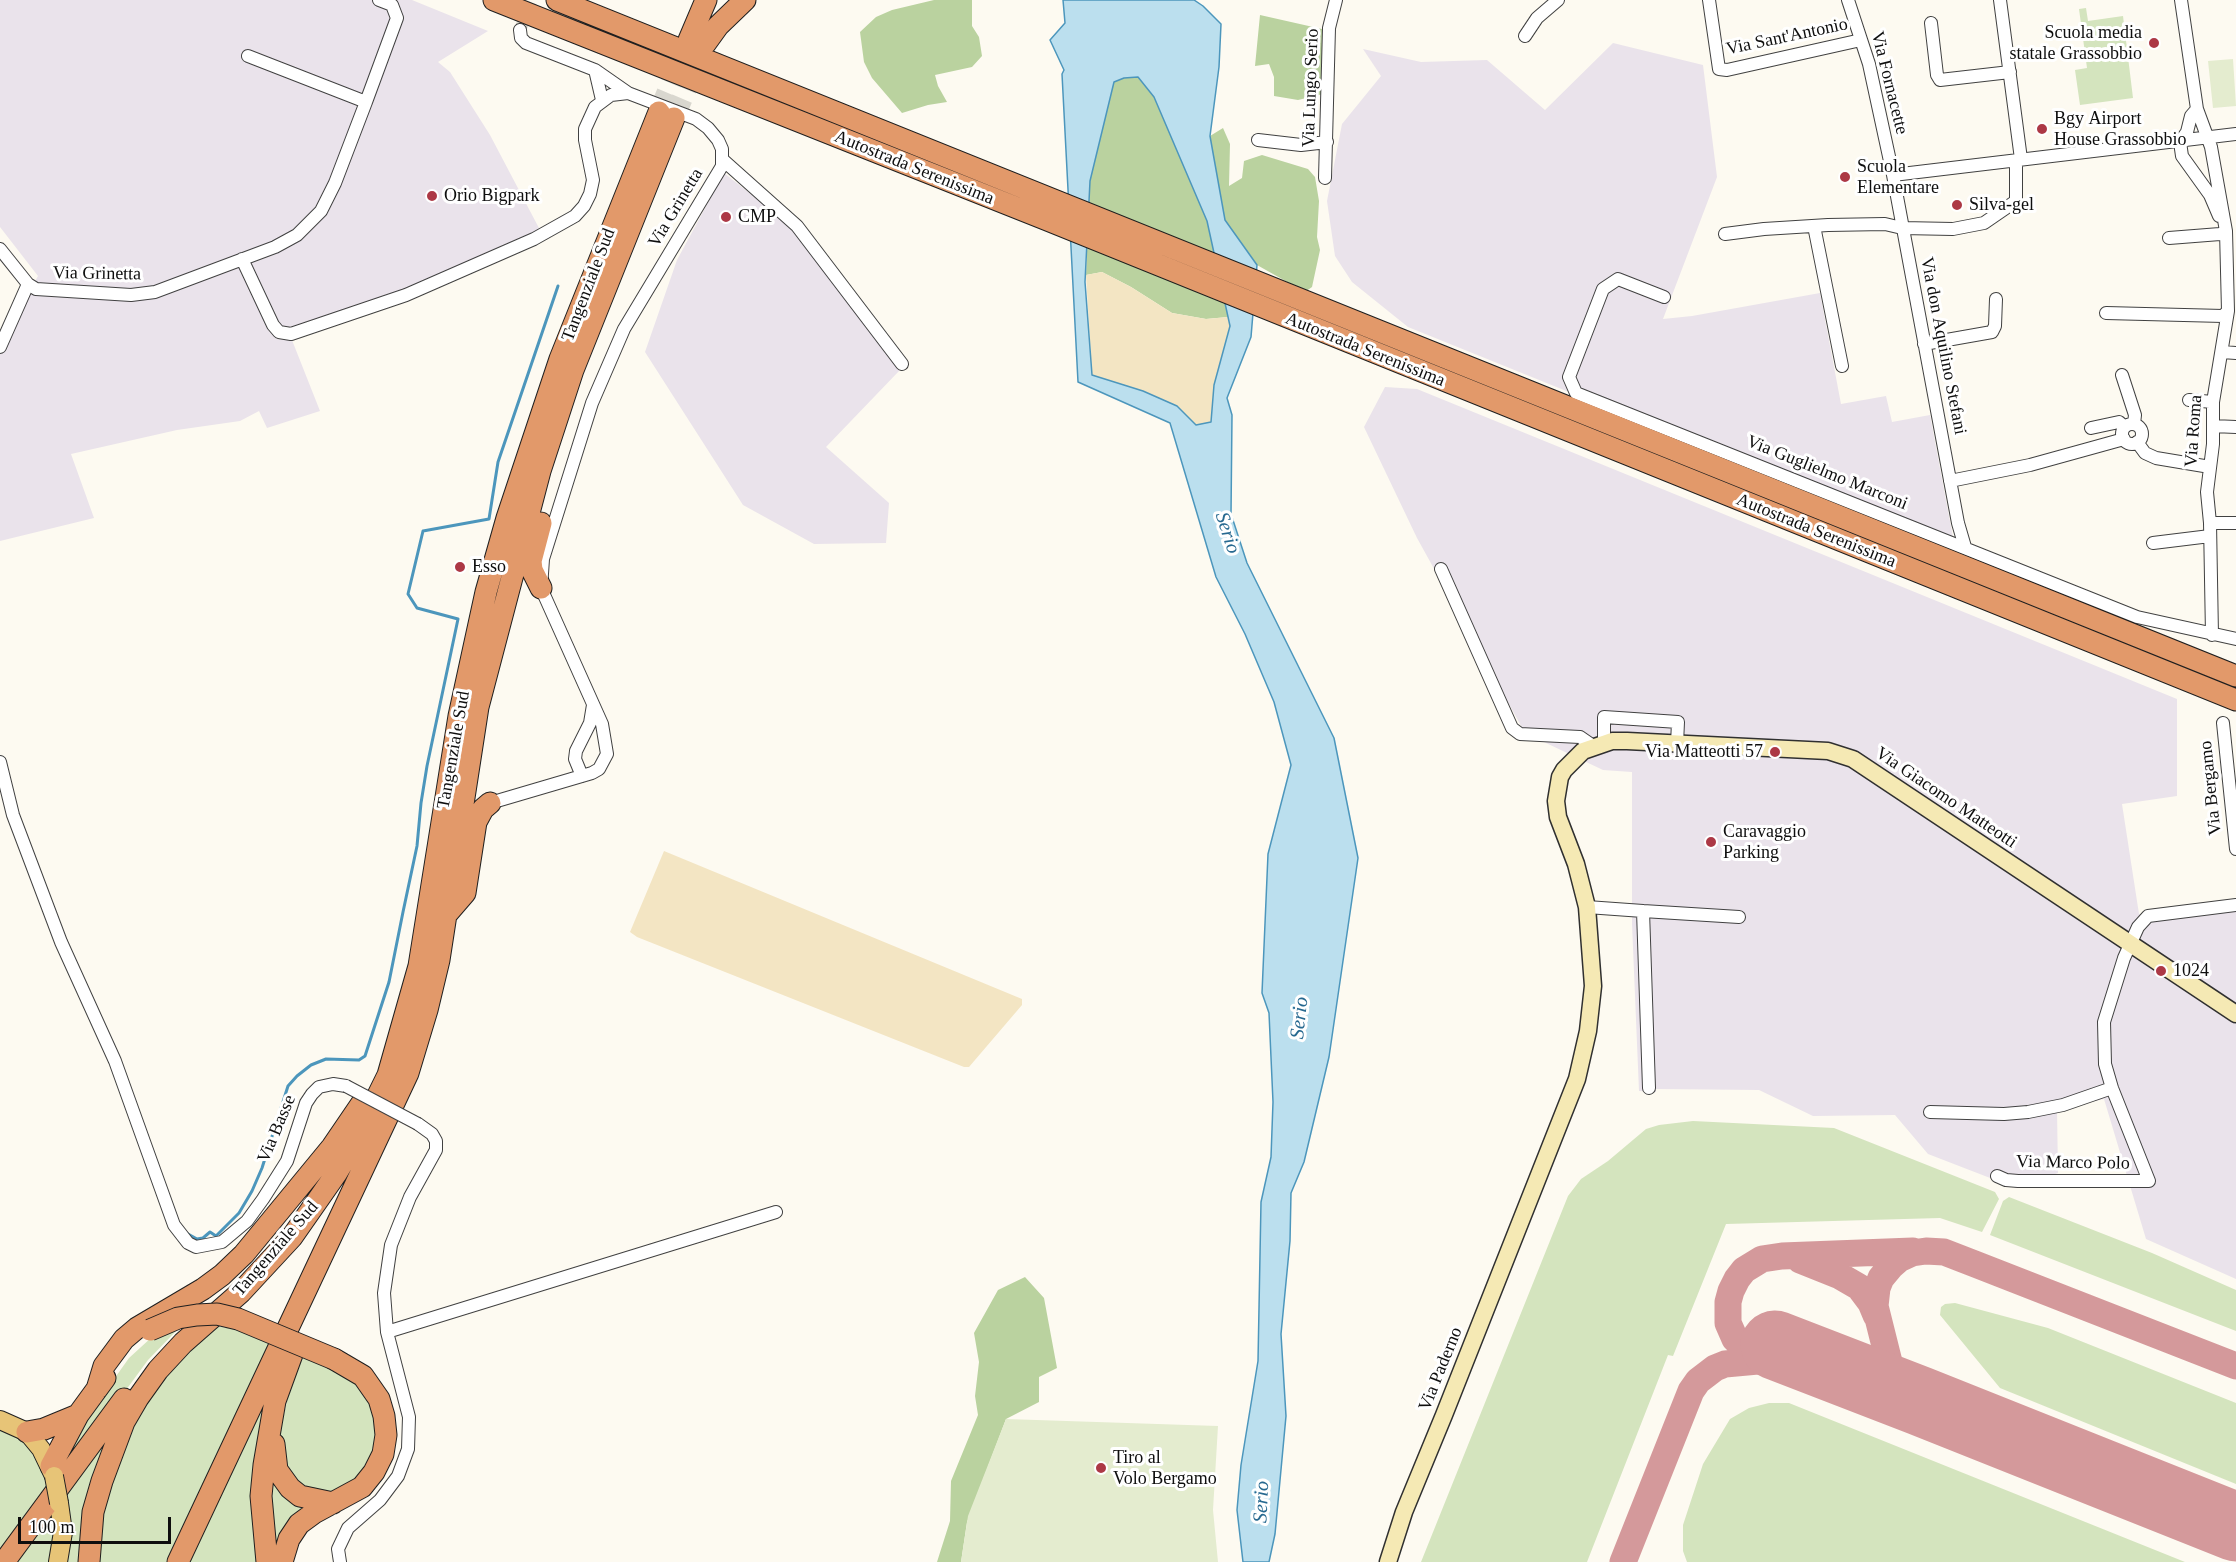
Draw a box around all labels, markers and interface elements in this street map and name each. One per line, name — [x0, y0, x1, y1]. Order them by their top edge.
street label: Via Sant'Antonio — [1724, 14, 1850, 60]
place label: Scuola media statale Grassobbio — [2010, 22, 2142, 64]
street label: Via Lungo Serio — [1298, 28, 1324, 148]
street label: Via Fornacette — [1866, 29, 1912, 137]
marker: Scuola media statale Grassobbio — [2147, 36, 2161, 50]
place label: Bgy Airport House Grassobbio — [2054, 108, 2186, 150]
marker: Bgy Airport House Grassobbio — [2035, 122, 2049, 136]
street label: Autostrada Serenissima — [831, 126, 997, 210]
place label: Scuola Elementare — [1857, 156, 1939, 198]
street label: Via Grinetta — [644, 165, 708, 251]
marker: Scuola Elementare — [1838, 170, 1852, 184]
place label: Orio Bigpark — [444, 185, 539, 207]
marker: Orio Bigpark — [425, 189, 439, 203]
place label: Silva-gel — [1969, 194, 2034, 216]
marker: Silva-gel — [1950, 198, 1964, 212]
place label: CMP — [738, 206, 776, 228]
marker: CMP — [719, 210, 733, 224]
street label: Tangenziale Sud — [558, 225, 620, 345]
street label: Via don Aquilino Stefani — [1915, 255, 1971, 437]
street label: Via Grinetta — [53, 262, 141, 286]
street label: Autostrada Serenissima — [1282, 308, 1448, 392]
street label: Via Roma — [2181, 394, 2207, 468]
street label: Via Guglielmo Marconi — [1743, 431, 1911, 515]
street label: Autostrada Serenissima — [1733, 489, 1899, 573]
water label: Serio — [1209, 509, 1245, 557]
place label: Esso — [472, 556, 506, 578]
marker: Esso — [453, 560, 467, 574]
street label: Tangenziale Sud — [433, 689, 475, 811]
street label: Via Bergamo — [2195, 740, 2227, 836]
place label: Via Matteotti 57 — [1645, 741, 1763, 763]
street label: Via Giacomo Matteotti — [1871, 743, 2021, 853]
marker: Via Matteotti 57 — [1768, 745, 1782, 759]
place label: Caravaggio Parking — [1723, 821, 1806, 864]
marker: Caravaggio Parking — [1704, 835, 1718, 849]
place label: 1024 — [2173, 960, 2209, 982]
marker: 1024 — [2154, 964, 2168, 978]
water label: Serio — [1286, 996, 1314, 1040]
street label: Via Basse — [253, 1092, 301, 1166]
street label: Via Marco Polo — [2016, 1151, 2130, 1175]
street label: Tangenziale Sud — [229, 1197, 323, 1301]
street label: Via Paderno — [1414, 1324, 1468, 1414]
place label: Tiro al Volo Bergamo — [1113, 1447, 1217, 1490]
marker: Tiro al Volo Bergamo — [1094, 1461, 1108, 1475]
water label: Serio — [1249, 1480, 1275, 1524]
scale bar — [21, 1505, 174, 1543]
text: 100 m — [29, 1517, 75, 1537]

